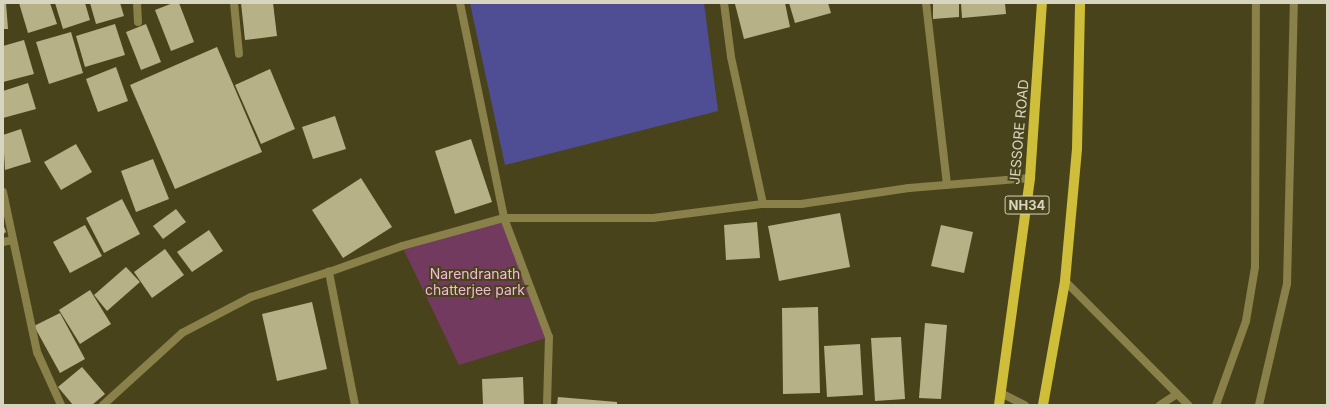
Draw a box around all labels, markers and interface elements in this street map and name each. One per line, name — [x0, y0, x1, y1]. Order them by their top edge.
street label: JESSORE ROAD — [1006, 79, 1032, 185]
road number: NH34 — [1004, 194, 1050, 216]
park label: Narendranath chatterjee park — [425, 266, 525, 298]

